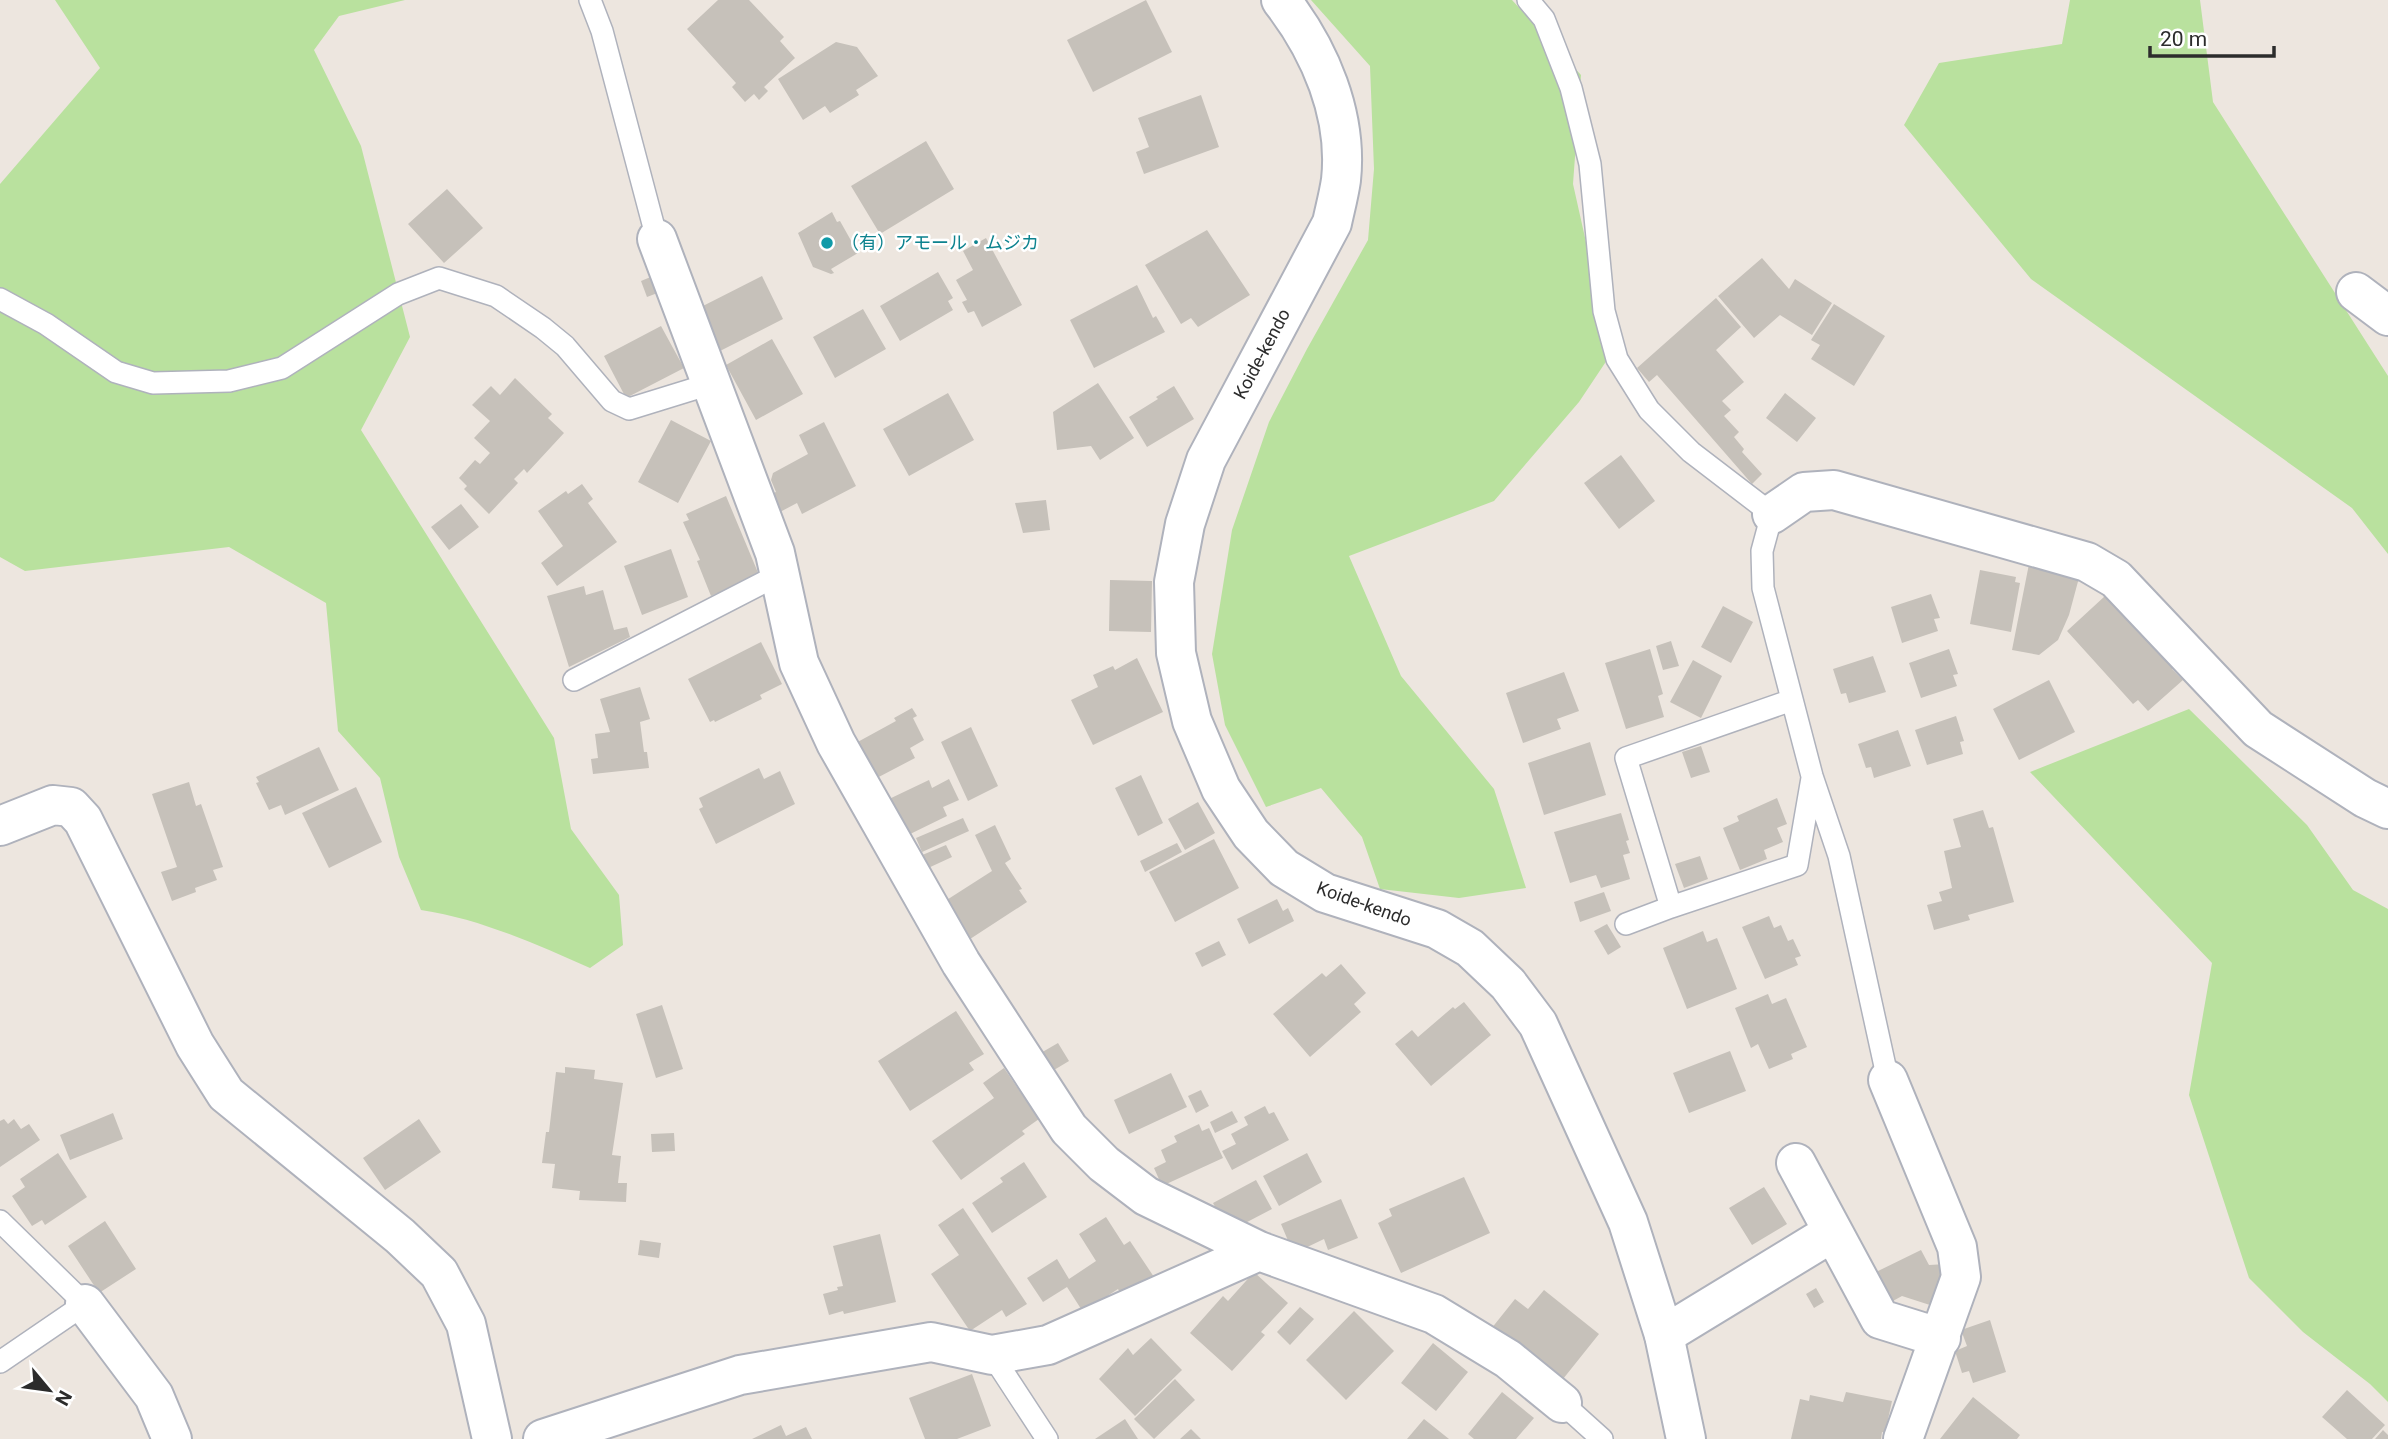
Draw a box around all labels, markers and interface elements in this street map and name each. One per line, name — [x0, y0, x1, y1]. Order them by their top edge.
scale bar — [2150, 14, 2274, 58]
text: 20 m — [2160, 27, 2207, 51]
place label: （有）アモール・ムジカ — [841, 232, 1039, 253]
marker: （有）アモール・ムジカ — [819, 235, 835, 251]
street label: Koide-kendo — [1229, 305, 1294, 403]
street label: Koide-kendo — [1314, 877, 1414, 930]
north arrow — [14, 1355, 84, 1425]
text: N — [50, 1387, 77, 1409]

